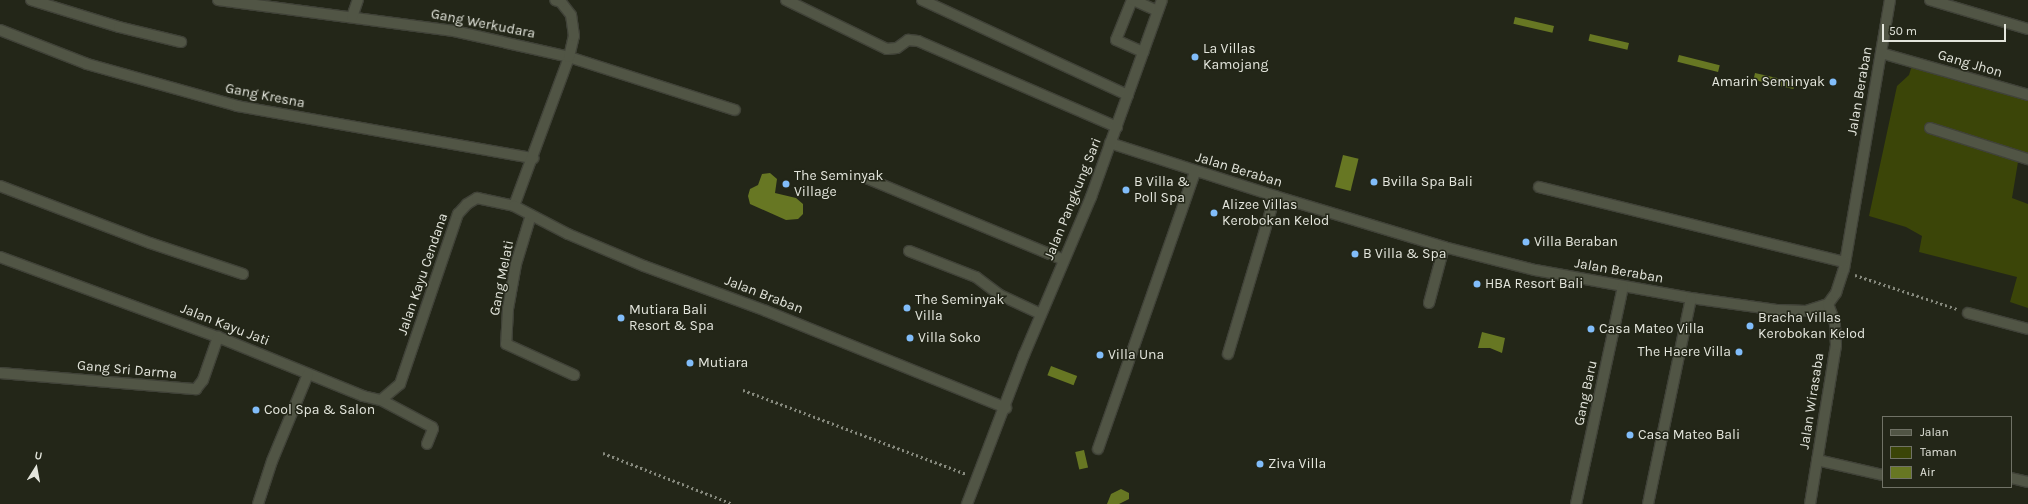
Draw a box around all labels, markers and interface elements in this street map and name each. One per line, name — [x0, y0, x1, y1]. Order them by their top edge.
street label: Gang Werkudara — [429, 6, 537, 42]
scale bar — [1884, 16, 2008, 42]
text: 50 m — [1889, 24, 1917, 38]
place label: La Villas Kamojang — [1203, 41, 1268, 74]
street label: Jalan Beraban — [1844, 45, 1876, 137]
street label: Gang Jhon — [1936, 47, 2004, 81]
marker: La Villas Kamojang — [1190, 52, 1200, 62]
place label: Amarin Seminyak — [1712, 74, 1825, 90]
marker: Amarin Seminyak — [1828, 77, 1838, 87]
street label: Gang Kresna — [224, 80, 306, 112]
street label: Jalan Pangkung Sari — [1041, 136, 1105, 262]
street label: Jalan Beraban — [1194, 149, 1284, 191]
place label: The Seminyak Village — [794, 168, 883, 200]
place label: B Villa & Poll Spa — [1134, 174, 1190, 206]
place label: Bvilla Spa Bali — [1382, 174, 1473, 190]
marker: Bvilla Spa Bali — [1369, 177, 1379, 187]
marker: The Seminyak Village — [781, 179, 791, 189]
marker: B Villa & Poll Spa — [1121, 185, 1131, 195]
place label: Alizee Villas Kerobokan Kelod — [1222, 197, 1329, 230]
marker: Alizee Villas Kerobokan Kelod — [1209, 208, 1219, 218]
street label: Jalan Kayu Cendana — [394, 211, 452, 337]
place label: Villa Beraban — [1534, 234, 1618, 250]
marker: Villa Beraban — [1521, 237, 1531, 247]
street label: Gang Melati — [486, 239, 518, 317]
place label: B Villa & Spa — [1363, 246, 1446, 262]
marker: B Villa & Spa — [1350, 249, 1360, 259]
street label: Jalan Beraban — [1573, 255, 1665, 287]
street label: Jalan Braban — [722, 272, 806, 318]
place label: HBA Resort Bali — [1485, 276, 1583, 292]
marker: HBA Resort Bali — [1472, 279, 1482, 289]
place label: The Seminyak Villa — [915, 292, 1004, 324]
street label: Jalan Kayu Jati — [178, 300, 272, 350]
place label: Mutiara Bali Resort & Spa — [629, 302, 714, 334]
marker: The Seminyak Villa — [902, 303, 912, 313]
place label: Bracha Villas Kerobokan Kelod — [1758, 310, 1865, 342]
marker: Mutiara Bali Resort & Spa — [616, 313, 626, 323]
place label: Casa Mateo Villa — [1599, 321, 1704, 337]
marker: Bracha Villas Kerobokan Kelod — [1745, 321, 1755, 331]
marker: Casa Mateo Villa — [1586, 324, 1596, 334]
place label: Villa Soko — [918, 330, 981, 346]
marker: Villa Soko — [905, 333, 915, 343]
place label: The Haere Villa — [1638, 344, 1731, 360]
place label: Villa Una — [1108, 347, 1164, 363]
marker: The Haere Villa — [1734, 347, 1744, 357]
marker: Villa Una — [1095, 350, 1105, 360]
street label: Jalan Wirasaba — [1796, 352, 1828, 450]
place label: Mutiara — [698, 355, 748, 371]
street label: Gang Sri Darma — [76, 357, 178, 383]
marker: Mutiara — [685, 358, 695, 368]
street label: Gang Baru — [1571, 359, 1601, 427]
place label: Cool Spa & Salon — [264, 402, 375, 418]
marker: Cool Spa & Salon — [251, 405, 261, 415]
legend — [1882, 416, 2012, 488]
text: Jalan — [1920, 425, 1949, 439]
place label: Casa Mateo Bali — [1638, 427, 1740, 443]
marker: Casa Mateo Bali — [1625, 430, 1635, 440]
text: Taman — [1920, 445, 1957, 459]
north arrow — [16, 448, 56, 488]
text: U — [33, 449, 43, 463]
place label: Ziva Villa — [1268, 456, 1326, 472]
marker: Ziva Villa — [1255, 459, 1265, 469]
text: Air — [1920, 465, 1935, 479]

